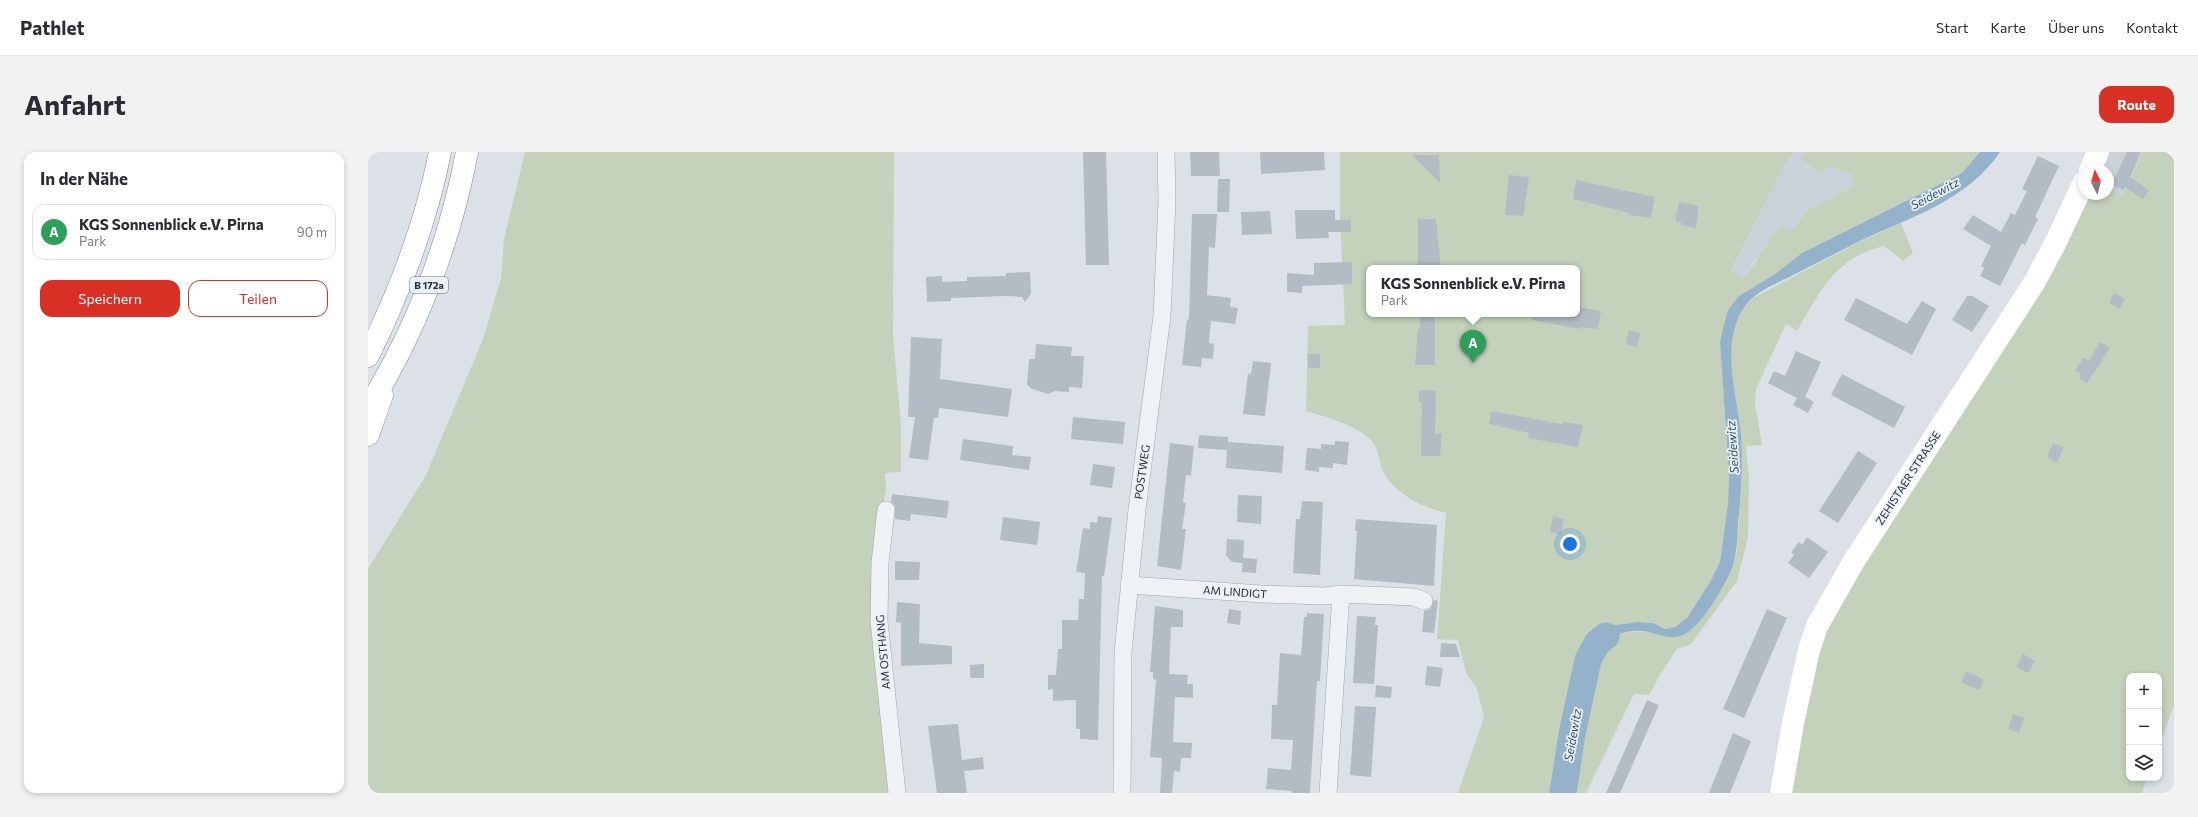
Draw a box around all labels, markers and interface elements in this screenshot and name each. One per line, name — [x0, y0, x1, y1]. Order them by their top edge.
text: Pathlet — [20, 16, 85, 39]
text: Start — [1936, 19, 1969, 36]
text: Karte — [1991, 19, 2026, 36]
text: Über uns — [2048, 19, 2104, 36]
text: Kontakt — [2126, 19, 2178, 36]
button: Route — [2099, 86, 2174, 123]
text: Anfahrt — [24, 87, 126, 121]
north arrow — [2078, 164, 2114, 200]
text: In der Nähe — [40, 168, 128, 189]
water label: Seidewitz — [1908, 174, 1961, 212]
text: KGS Sonnenblick e.V. Pirna — [79, 215, 264, 233]
text: A — [49, 224, 59, 240]
text: 90 m — [297, 224, 327, 240]
text: Park — [79, 233, 106, 249]
popup — [1366, 265, 1580, 317]
text: KGS Sonnenblick e.V. Pirna — [1381, 274, 1565, 292]
road number: B 172a — [410, 277, 448, 293]
button: Speichern — [40, 280, 180, 317]
button: Teilen — [188, 280, 328, 317]
text: Park — [1381, 292, 1408, 308]
pin: A — [1460, 330, 1486, 363]
water label: Seidewitz — [1723, 420, 1741, 474]
street label: ZEHISTAER STRASSE — [1872, 428, 1943, 527]
street label: POSTWEG — [1131, 444, 1152, 500]
your location — [1560, 534, 1580, 554]
street label: AM LINDIGT — [1203, 583, 1267, 600]
street label: AM OSTHANG — [873, 614, 892, 690]
map controls — [2126, 673, 2162, 781]
button: + — [2126, 673, 2162, 709]
water label: Seidewitz — [1561, 707, 1584, 762]
button: − — [2126, 709, 2162, 745]
button: layers — [2126, 745, 2162, 781]

